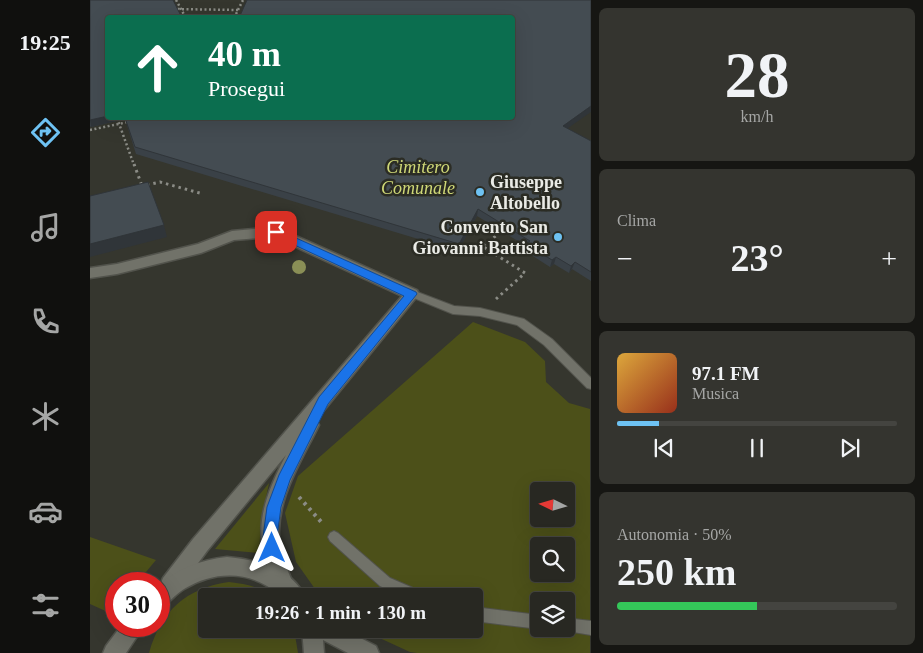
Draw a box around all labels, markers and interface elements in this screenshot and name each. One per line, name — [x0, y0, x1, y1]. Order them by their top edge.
text: 19:25 — [19, 30, 71, 55]
icon: ahead — [125, 35, 190, 100]
text: 40 m — [208, 35, 281, 74]
text: 28 — [725, 39, 790, 111]
text: Prosegui — [208, 76, 285, 101]
text: km/h — [741, 108, 773, 125]
icon: directions — [28, 115, 63, 150]
park label: Cimitero Comunale — [381, 157, 455, 198]
place label: Giuseppe Altobello — [490, 172, 562, 213]
marker: Giuseppe Altobello — [474, 186, 486, 198]
icon: music — [28, 210, 63, 245]
pin — [255, 211, 297, 253]
text: Clima — [617, 212, 656, 229]
place label: Convento San Giovanni Battista — [412, 217, 548, 258]
icon: arrive — [262, 218, 290, 246]
marker: Convento San Giovanni Battista — [552, 231, 564, 243]
text: 23° — [730, 237, 784, 279]
text: − — [617, 243, 633, 274]
text: + — [881, 243, 897, 274]
icon: phone — [28, 304, 63, 339]
text: 97.1 FM — [692, 363, 760, 384]
text: Musica — [692, 385, 739, 402]
icon: climate — [28, 399, 63, 434]
icon: previous — [650, 434, 678, 462]
icon: pause — [743, 434, 771, 462]
icon: next — [836, 434, 864, 462]
north arrow — [530, 482, 575, 528]
map controls — [530, 482, 575, 637]
icon: car — [28, 494, 63, 529]
position arrow — [245, 521, 297, 573]
text: Autonomia · 50% — [617, 526, 732, 543]
button: search — [530, 537, 575, 582]
text: 250 km — [617, 551, 736, 593]
speed limit sign: 30 — [105, 572, 170, 637]
icon: filters — [28, 588, 63, 623]
button: layers — [530, 592, 575, 637]
text: 19:26 · 1 min · 130 m — [255, 602, 426, 623]

